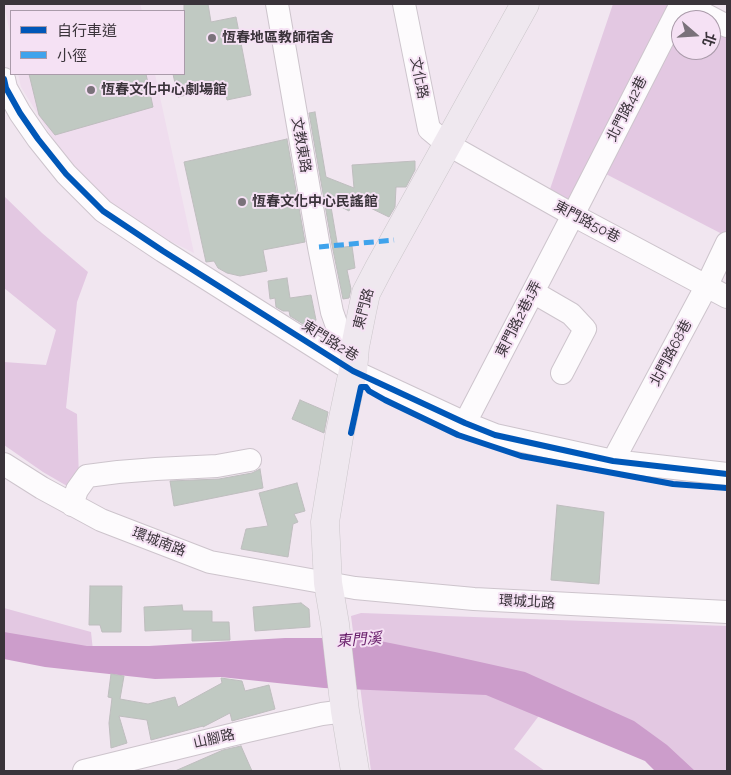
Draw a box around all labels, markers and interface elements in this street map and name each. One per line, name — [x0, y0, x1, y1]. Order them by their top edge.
legend — [10, 10, 185, 75]
north arrow — [671, 10, 721, 60]
text: 自行車道 — [57, 22, 117, 40]
place label: 恆春地區教師宿舍 — [222, 30, 334, 46]
text: 北 — [699, 30, 719, 49]
marker: 恆春地區教師宿舍 — [206, 32, 218, 44]
text: 小徑 — [57, 47, 87, 65]
street label: 文化路 — [407, 56, 431, 100]
street label: 北門路42巷 — [603, 74, 651, 144]
place label: 恆春文化中心劇場館 — [101, 82, 227, 98]
marker: 恆春文化中心劇場館 — [85, 84, 97, 96]
street label: 文教東路 — [288, 116, 314, 174]
place label: 恆春文化中心民謠館 — [252, 194, 378, 210]
marker: 恆春文化中心民謠館 — [236, 196, 248, 208]
street label: 東門路50巷 — [551, 198, 623, 246]
street label: 東門路2巷1弄 — [493, 278, 545, 360]
street label: 東門路 — [350, 287, 378, 331]
street label: 東門路2巷 — [299, 317, 361, 365]
street label: 北門路68巷 — [647, 317, 695, 389]
street label: 環城南路 — [130, 524, 188, 560]
street label: 環城北路 — [499, 592, 555, 612]
water label: 東門溪 — [336, 629, 382, 651]
street label: 山腳路 — [192, 726, 236, 752]

